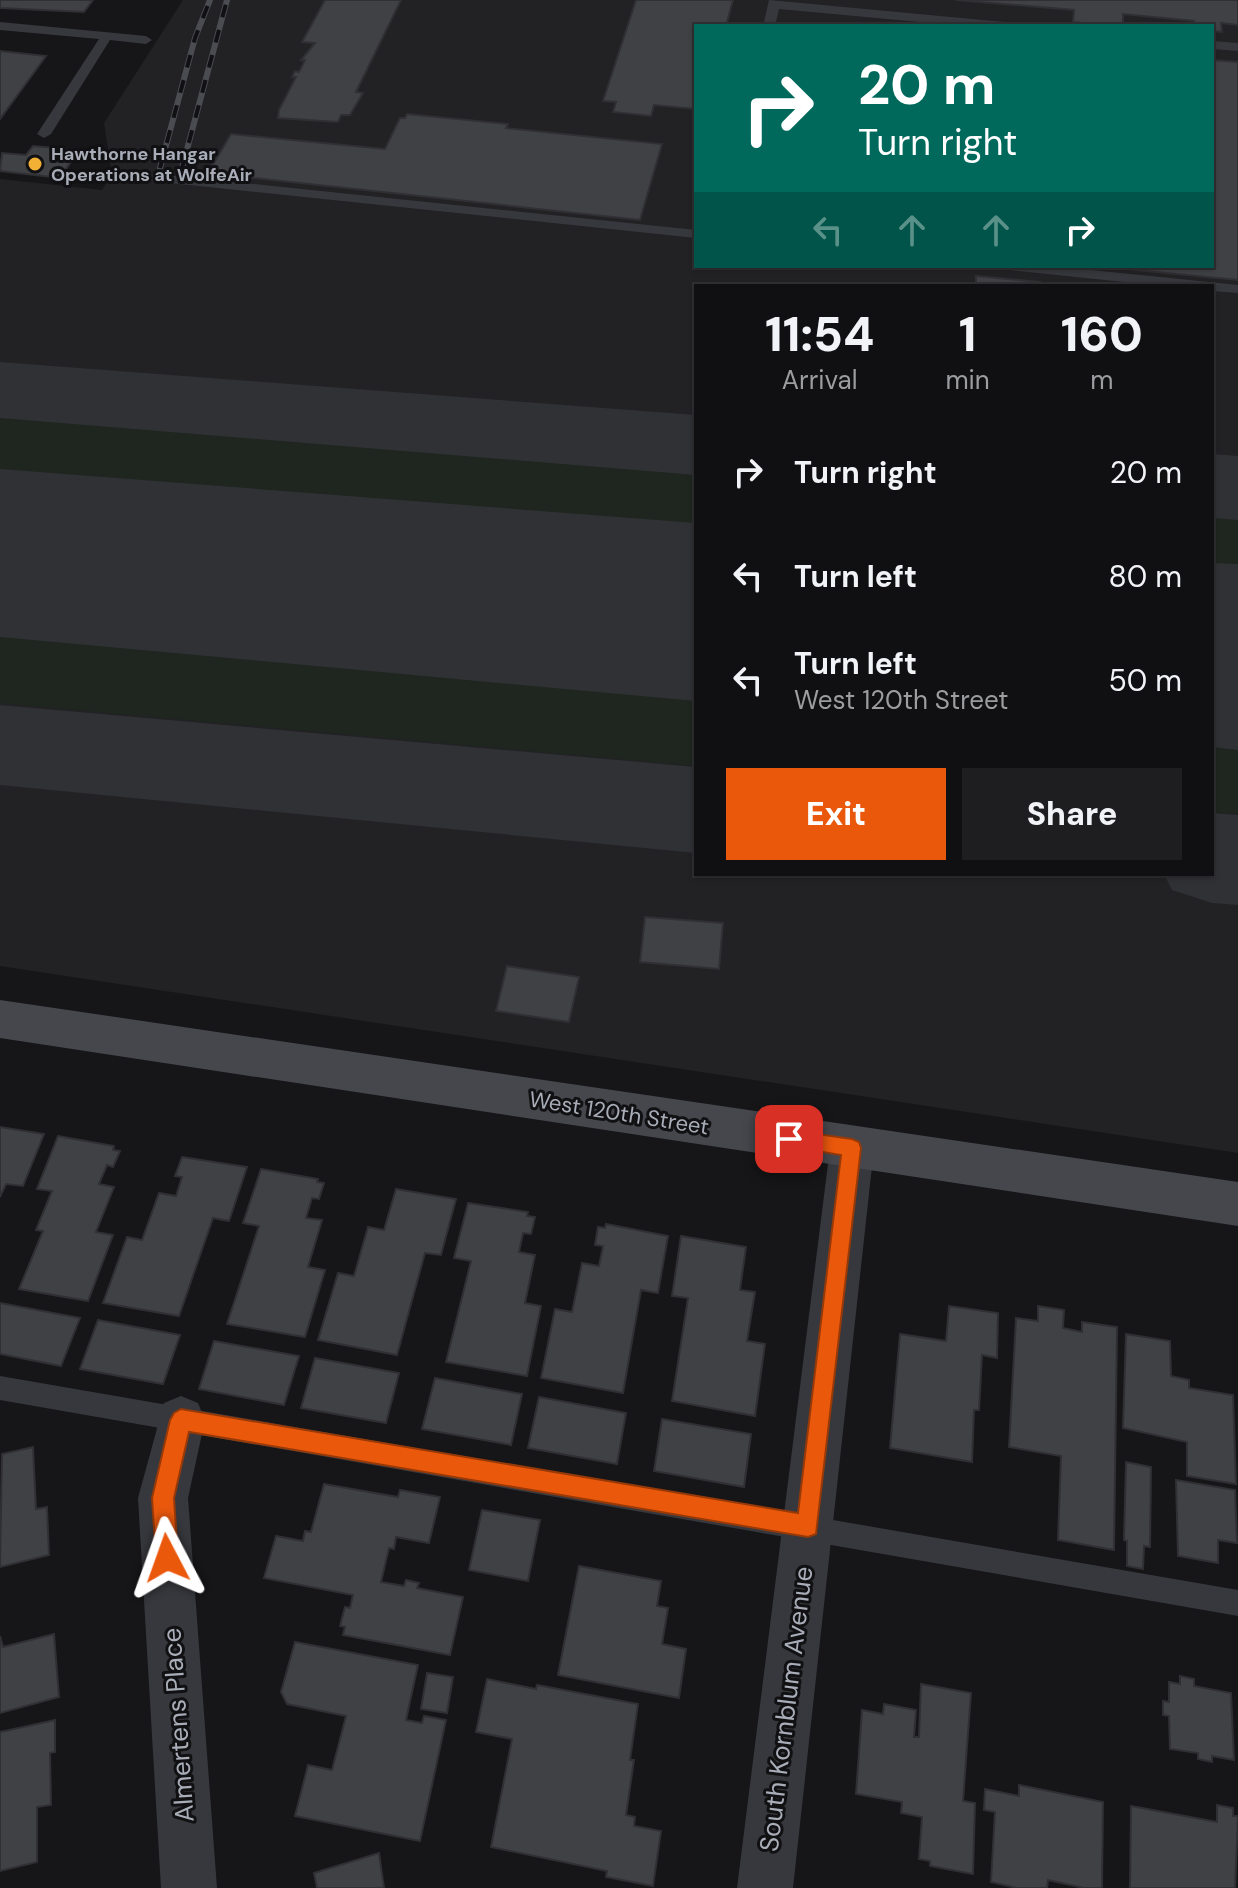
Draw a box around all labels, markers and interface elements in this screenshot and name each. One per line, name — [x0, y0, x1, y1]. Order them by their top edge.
text: 20 m — [858, 48, 995, 121]
icon: right — [726, 56, 830, 160]
text: Turn right — [858, 119, 1017, 166]
place label: Hawthorne Hangar Operations at WolfeAir — [51, 142, 252, 187]
marker: Hawthorne Hangar Operations at WolfeAir — [26, 155, 44, 173]
icon: left — [806, 208, 850, 252]
icon: ahead — [890, 208, 934, 252]
icon: ahead — [974, 208, 1018, 252]
icon: right — [1058, 208, 1102, 252]
text: 11:54 — [765, 303, 874, 366]
text: 1 — [959, 303, 976, 366]
text: 160 — [1061, 303, 1143, 366]
text: Arrival — [782, 363, 858, 397]
text: min — [945, 363, 990, 397]
text: m — [1090, 363, 1113, 397]
icon: right — [726, 450, 770, 494]
text: Turn right — [794, 453, 937, 492]
text: 20 m — [1110, 453, 1182, 492]
icon: left — [726, 554, 770, 598]
text: Turn left — [794, 557, 917, 596]
text: 80 m — [1109, 557, 1182, 596]
text: Turn left — [794, 644, 917, 683]
icon: left — [726, 658, 770, 702]
text: 50 m — [1108, 661, 1182, 700]
text: West 120th Street — [794, 683, 1009, 717]
button: Exit — [726, 768, 946, 860]
button: Share — [962, 768, 1182, 860]
street label: West 120th Street — [527, 1084, 711, 1142]
pin — [755, 1105, 823, 1173]
icon: arrive — [767, 1117, 811, 1161]
position arrow — [125, 1516, 209, 1600]
street label: South Kornblum Avenue — [752, 1564, 820, 1854]
street label: Almertens Place — [154, 1627, 202, 1823]

